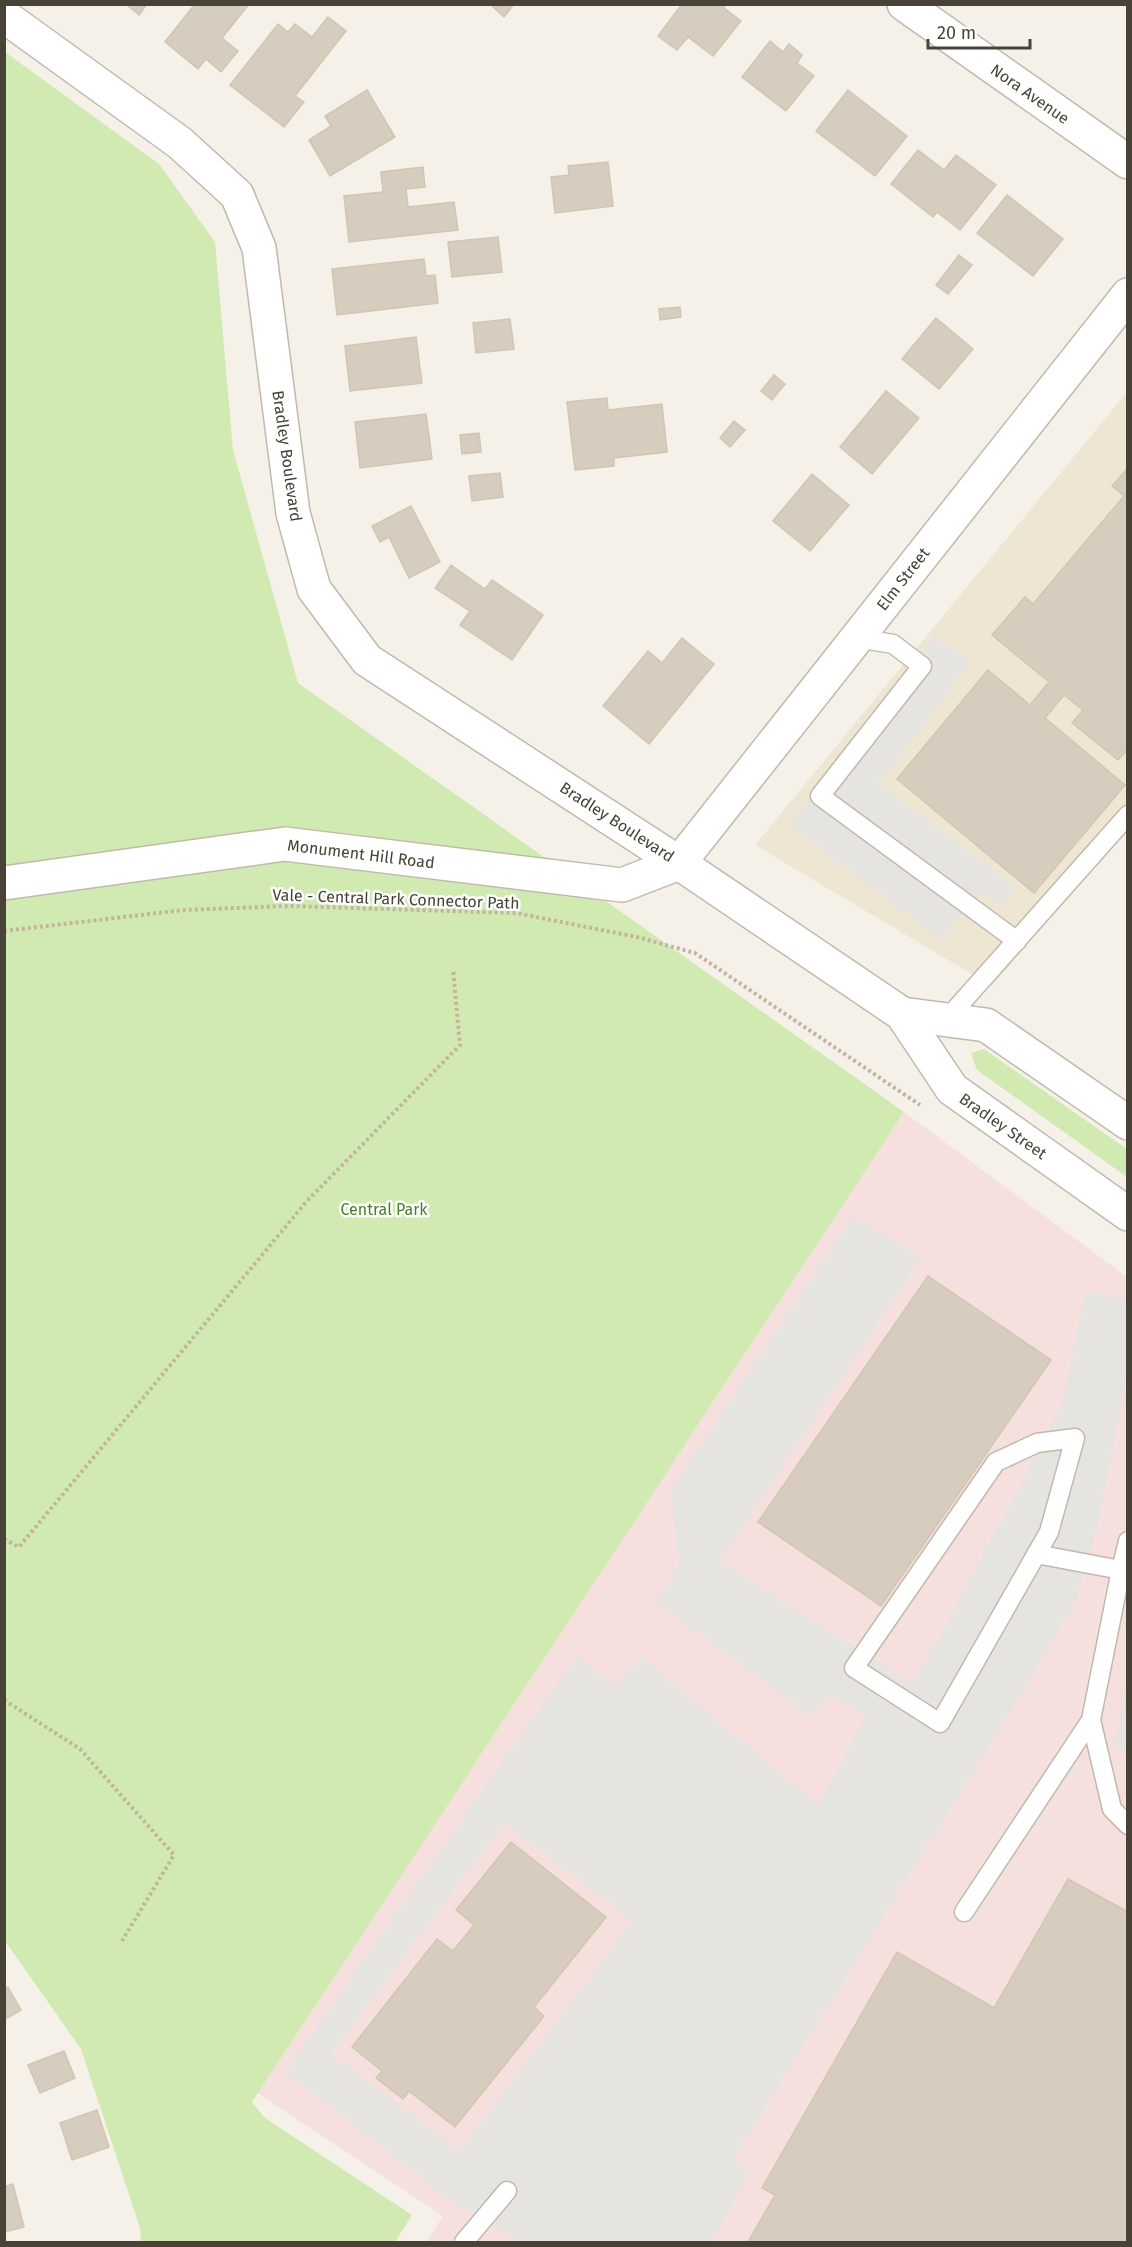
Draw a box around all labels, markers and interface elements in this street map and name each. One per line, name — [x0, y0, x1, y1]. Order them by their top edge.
scale bar — [928, 12, 1030, 50]
text: 20 m — [937, 22, 976, 44]
street label: Nora Avenue — [987, 60, 1073, 128]
street label: Bradley Boulevard — [268, 389, 306, 523]
street label: Elm Street — [873, 544, 934, 614]
street label: Bradley Boulevard — [556, 778, 678, 866]
street label: Monument Hill Road — [286, 836, 436, 872]
street label: Vale - Central Park Connector Path — [272, 885, 520, 913]
street label: Bradley Street — [956, 1089, 1051, 1163]
park label: Central Park — [340, 1200, 428, 1219]

